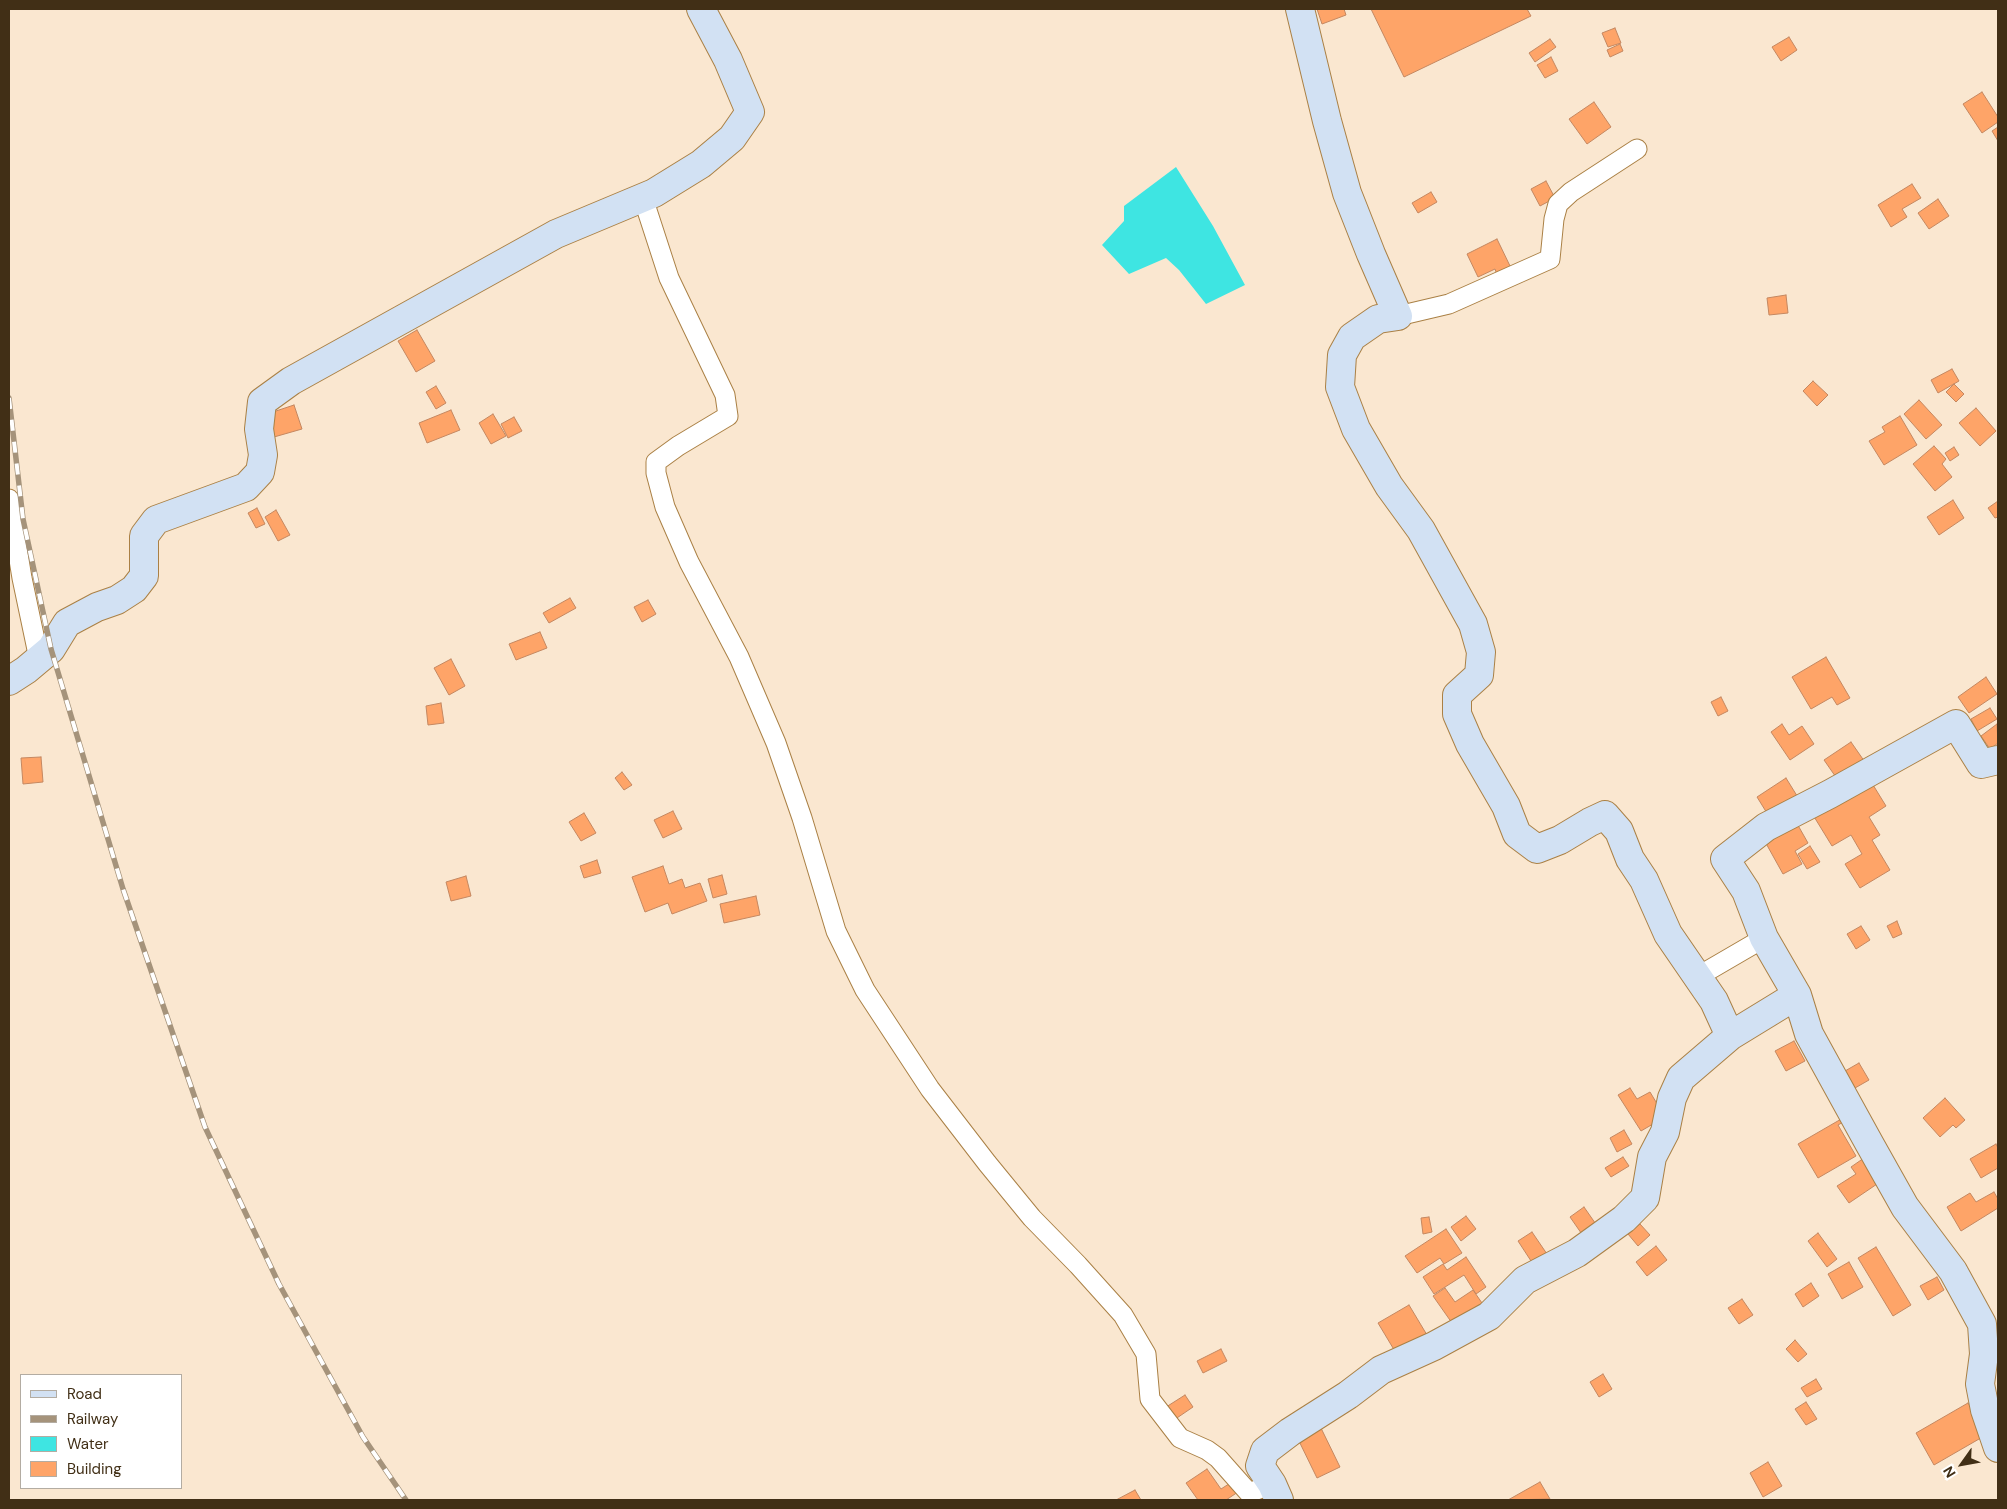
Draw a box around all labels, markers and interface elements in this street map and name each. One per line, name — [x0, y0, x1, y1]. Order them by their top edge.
legend — [20, 1374, 182, 1489]
text: Road — [67, 1384, 102, 1404]
text: Railway — [67, 1409, 118, 1429]
text: Water — [67, 1434, 108, 1454]
north arrow — [1937, 1439, 1987, 1489]
text: Building — [67, 1459, 122, 1479]
text: N — [1939, 1463, 1960, 1481]

